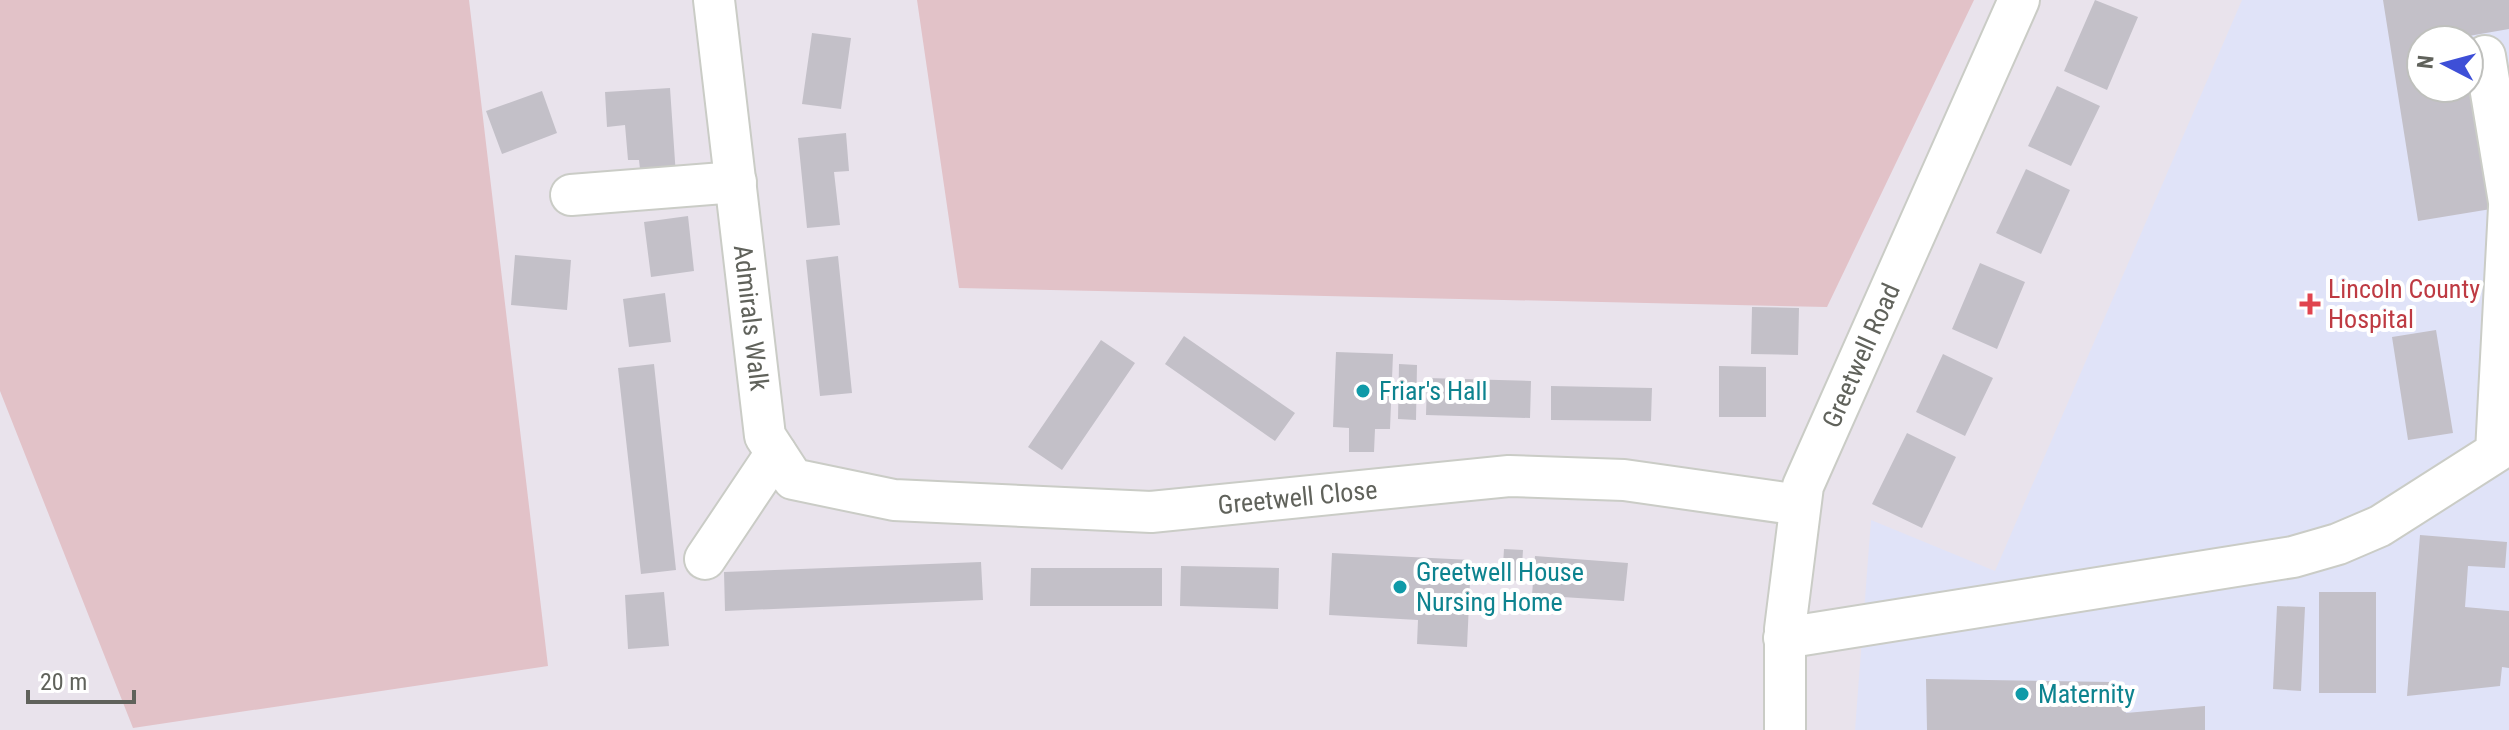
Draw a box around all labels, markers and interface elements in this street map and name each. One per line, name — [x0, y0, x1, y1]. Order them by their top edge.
north arrow — [2405, 24, 2485, 104]
text: N — [2412, 54, 2439, 70]
street label: Admirals Walk — [728, 243, 775, 393]
place label: Lincoln County Hospital — [2328, 274, 2480, 334]
street label: Greetwell Road — [1816, 279, 1906, 432]
marker: Lincoln County Hospital — [2299, 293, 2321, 315]
place label: Friar's Hall — [1379, 376, 1488, 406]
marker: Friar's Hall — [1354, 382, 1372, 400]
street label: Greetwell Close — [1216, 474, 1379, 520]
place label: Greetwell House Nursing Home — [1416, 557, 1584, 617]
marker: Greetwell House Nursing Home — [1391, 578, 1409, 596]
scale bar — [28, 654, 134, 704]
text: 20 m — [40, 668, 87, 696]
place label: Maternity — [2038, 679, 2135, 709]
marker: Maternity — [2013, 685, 2031, 703]

